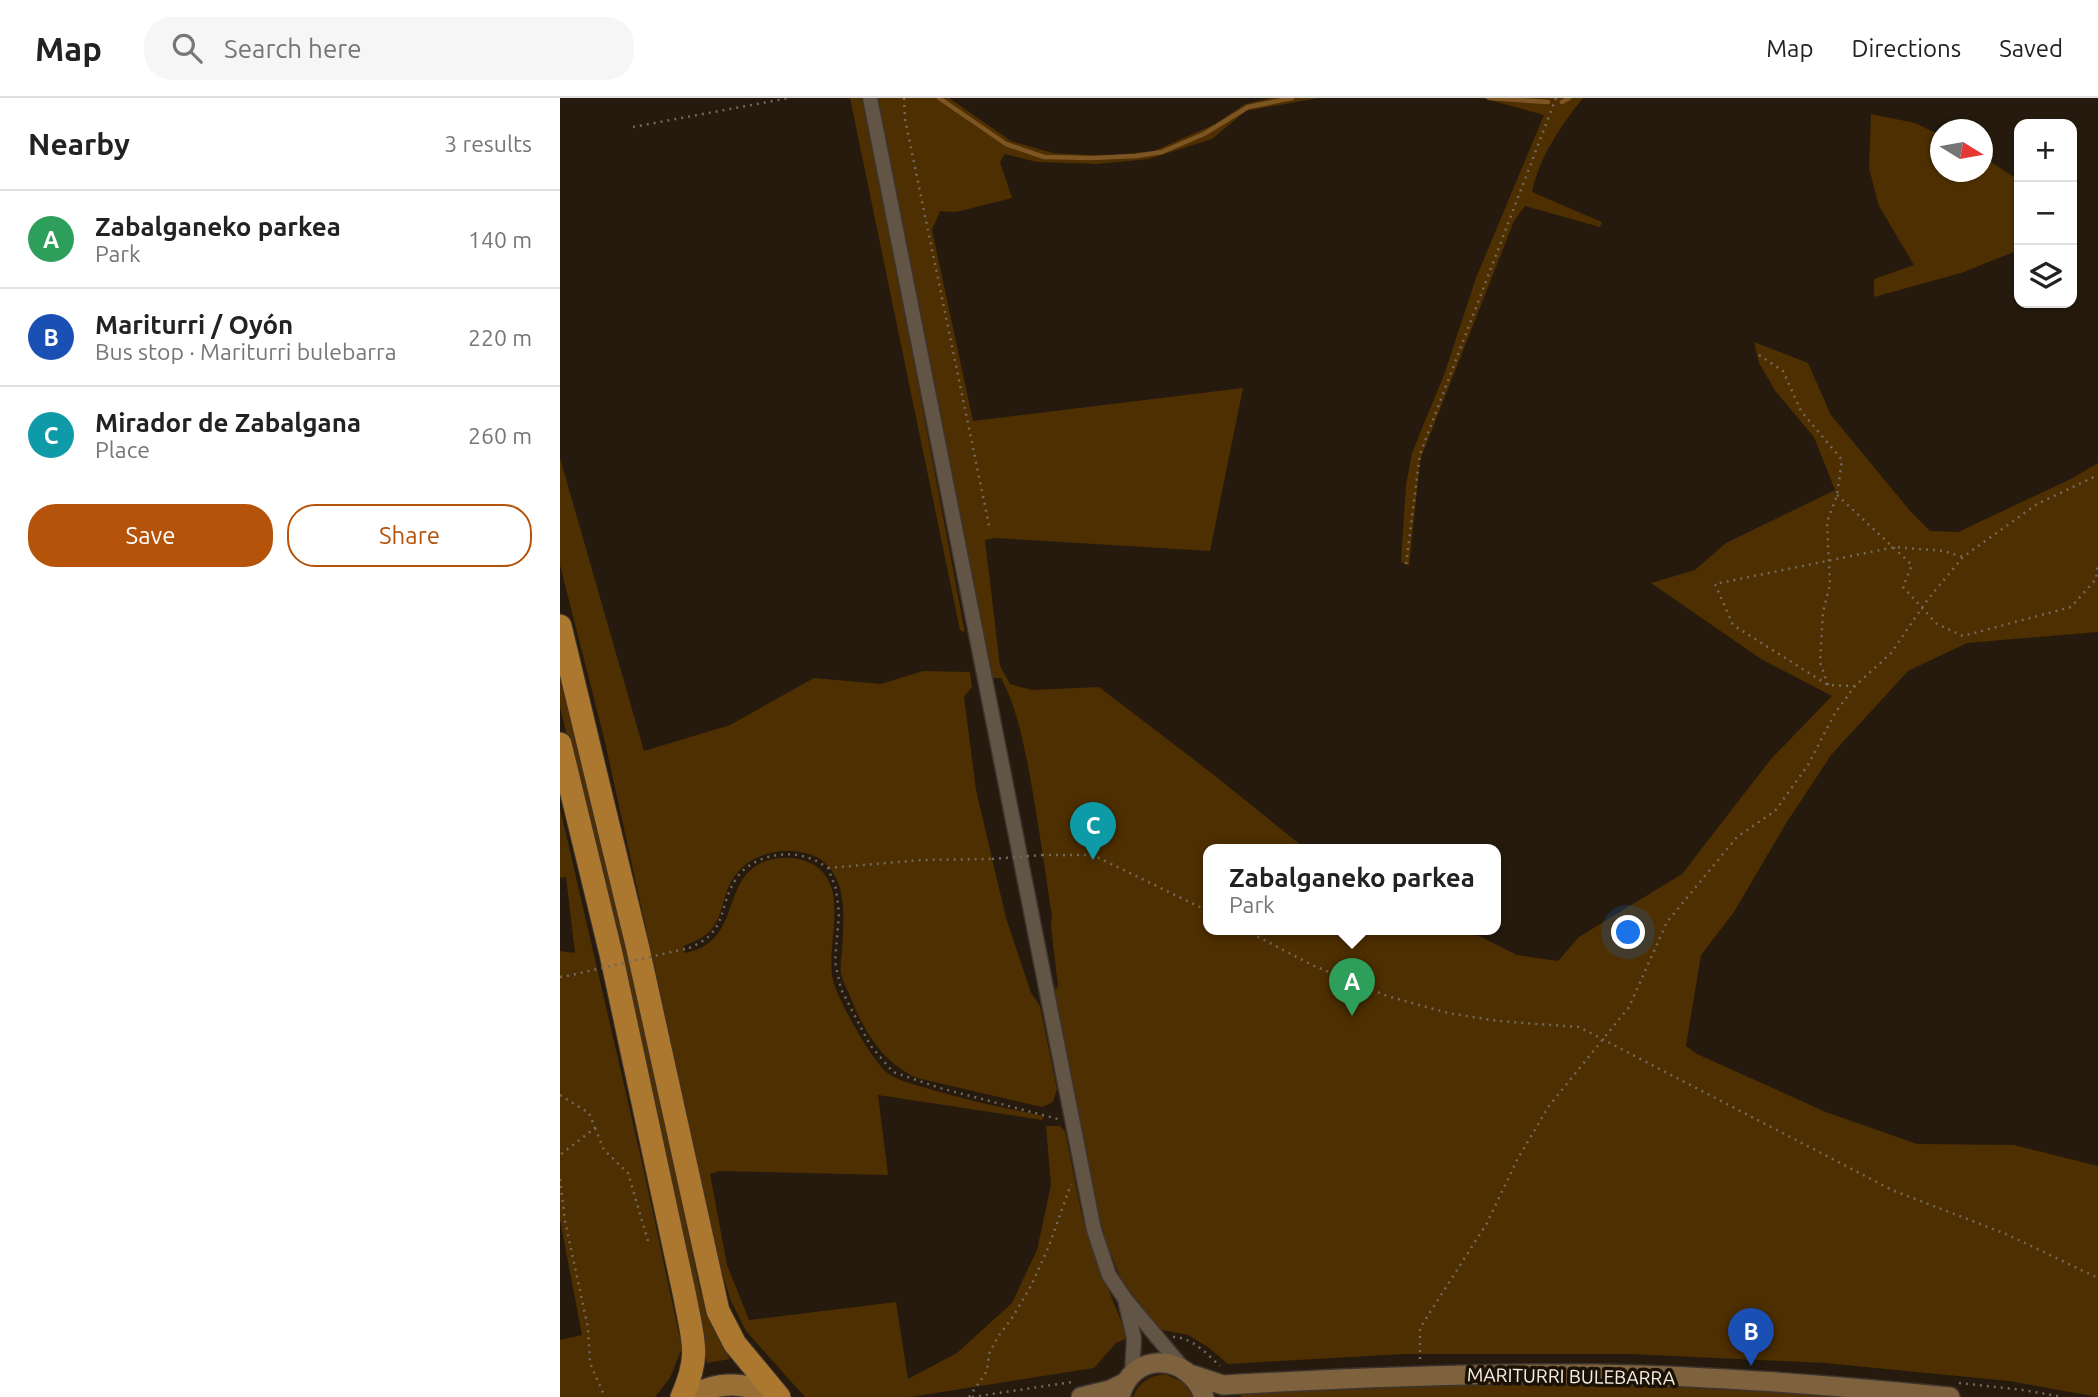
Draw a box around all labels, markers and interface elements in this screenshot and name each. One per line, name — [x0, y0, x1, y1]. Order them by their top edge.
search box — [144, 17, 634, 80]
icon: search — [168, 29, 206, 67]
text: Map — [35, 30, 102, 67]
text: Search here — [224, 34, 362, 63]
text: Map — [1766, 35, 1813, 62]
text: Directions — [1851, 35, 1961, 62]
text: Saved — [1999, 35, 2063, 62]
north arrow — [1930, 119, 1993, 182]
map controls — [2014, 119, 2077, 308]
button: + — [2014, 119, 2077, 182]
text: Nearby — [28, 127, 130, 161]
text: 3 results — [444, 131, 532, 156]
button: − — [2014, 182, 2077, 245]
text: Zabalganeko parkea — [95, 212, 341, 241]
text: A — [43, 227, 59, 252]
text: 140 m — [468, 227, 532, 252]
text: Park — [95, 241, 141, 266]
button: layers — [2014, 245, 2077, 308]
text: Mariturri / Oyón — [95, 310, 293, 339]
text: B — [43, 325, 59, 350]
text: 220 m — [468, 325, 532, 350]
text: Bus stop · Mariturri bulebarra — [95, 339, 396, 364]
text: Mirador de Zabalgana — [95, 408, 361, 437]
text: C — [44, 423, 58, 448]
text: 260 m — [468, 423, 532, 448]
text: Place — [95, 437, 150, 462]
button: Save — [28, 504, 273, 567]
button: Share — [287, 504, 532, 567]
pin: C — [1070, 802, 1116, 860]
popup — [1203, 844, 1501, 935]
text: Zabalganeko parkea — [1229, 863, 1475, 892]
text: Park — [1229, 892, 1275, 917]
your location — [1611, 915, 1645, 949]
pin: A — [1329, 958, 1375, 1016]
pin: B — [1728, 1308, 1774, 1366]
street label: MARITURRI BULEBARRA — [1467, 1363, 1676, 1389]

